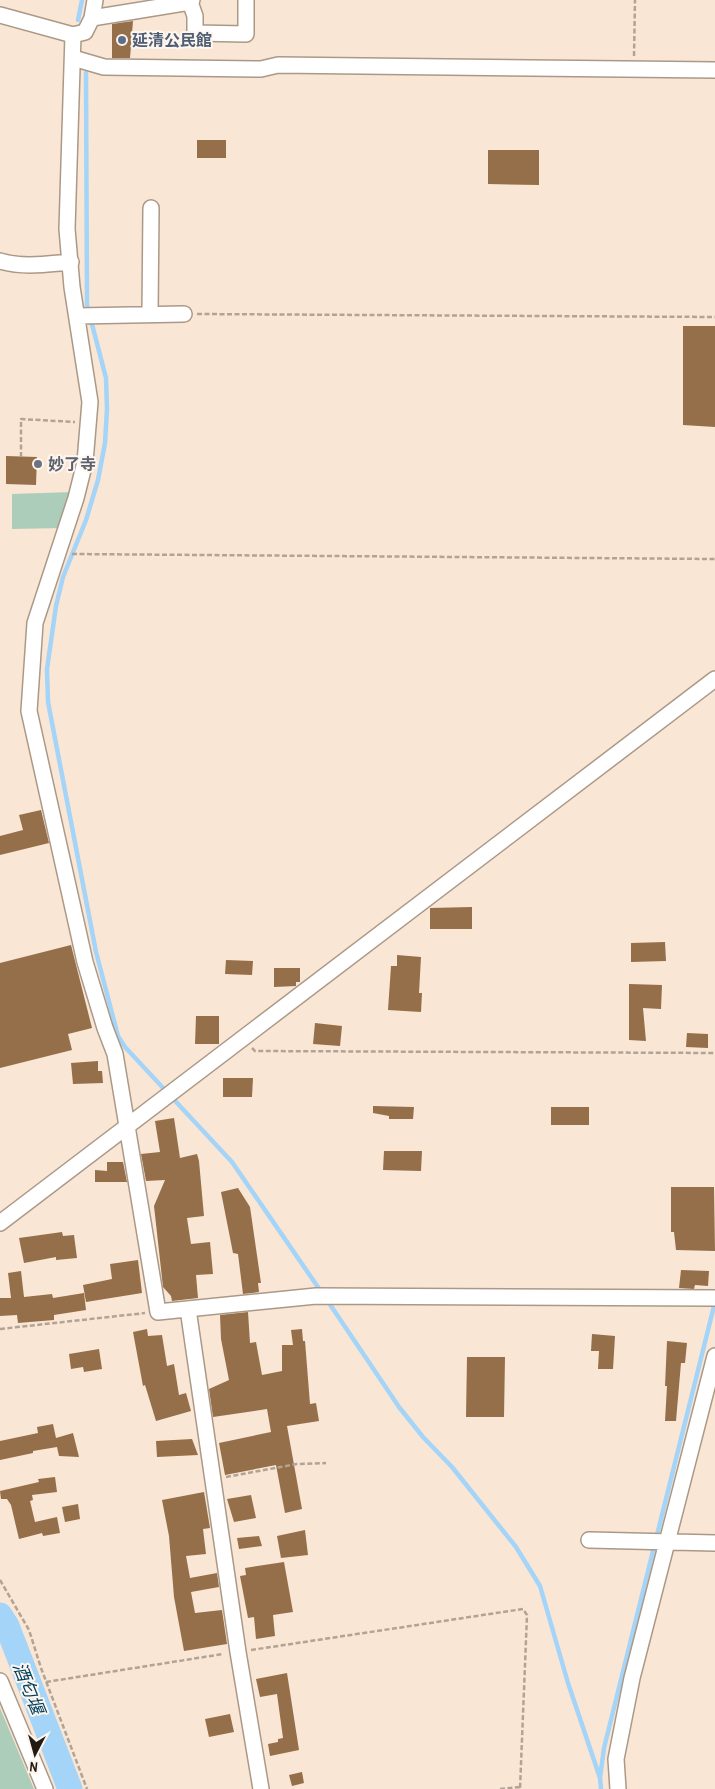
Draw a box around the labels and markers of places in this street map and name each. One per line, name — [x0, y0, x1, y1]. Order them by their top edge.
place label: 延清公民館 — [132, 29, 212, 51]
marker: 延清公民館 — [116, 34, 128, 46]
place label: 妙了寺 — [48, 453, 96, 475]
marker: 妙了寺 — [32, 458, 44, 470]

